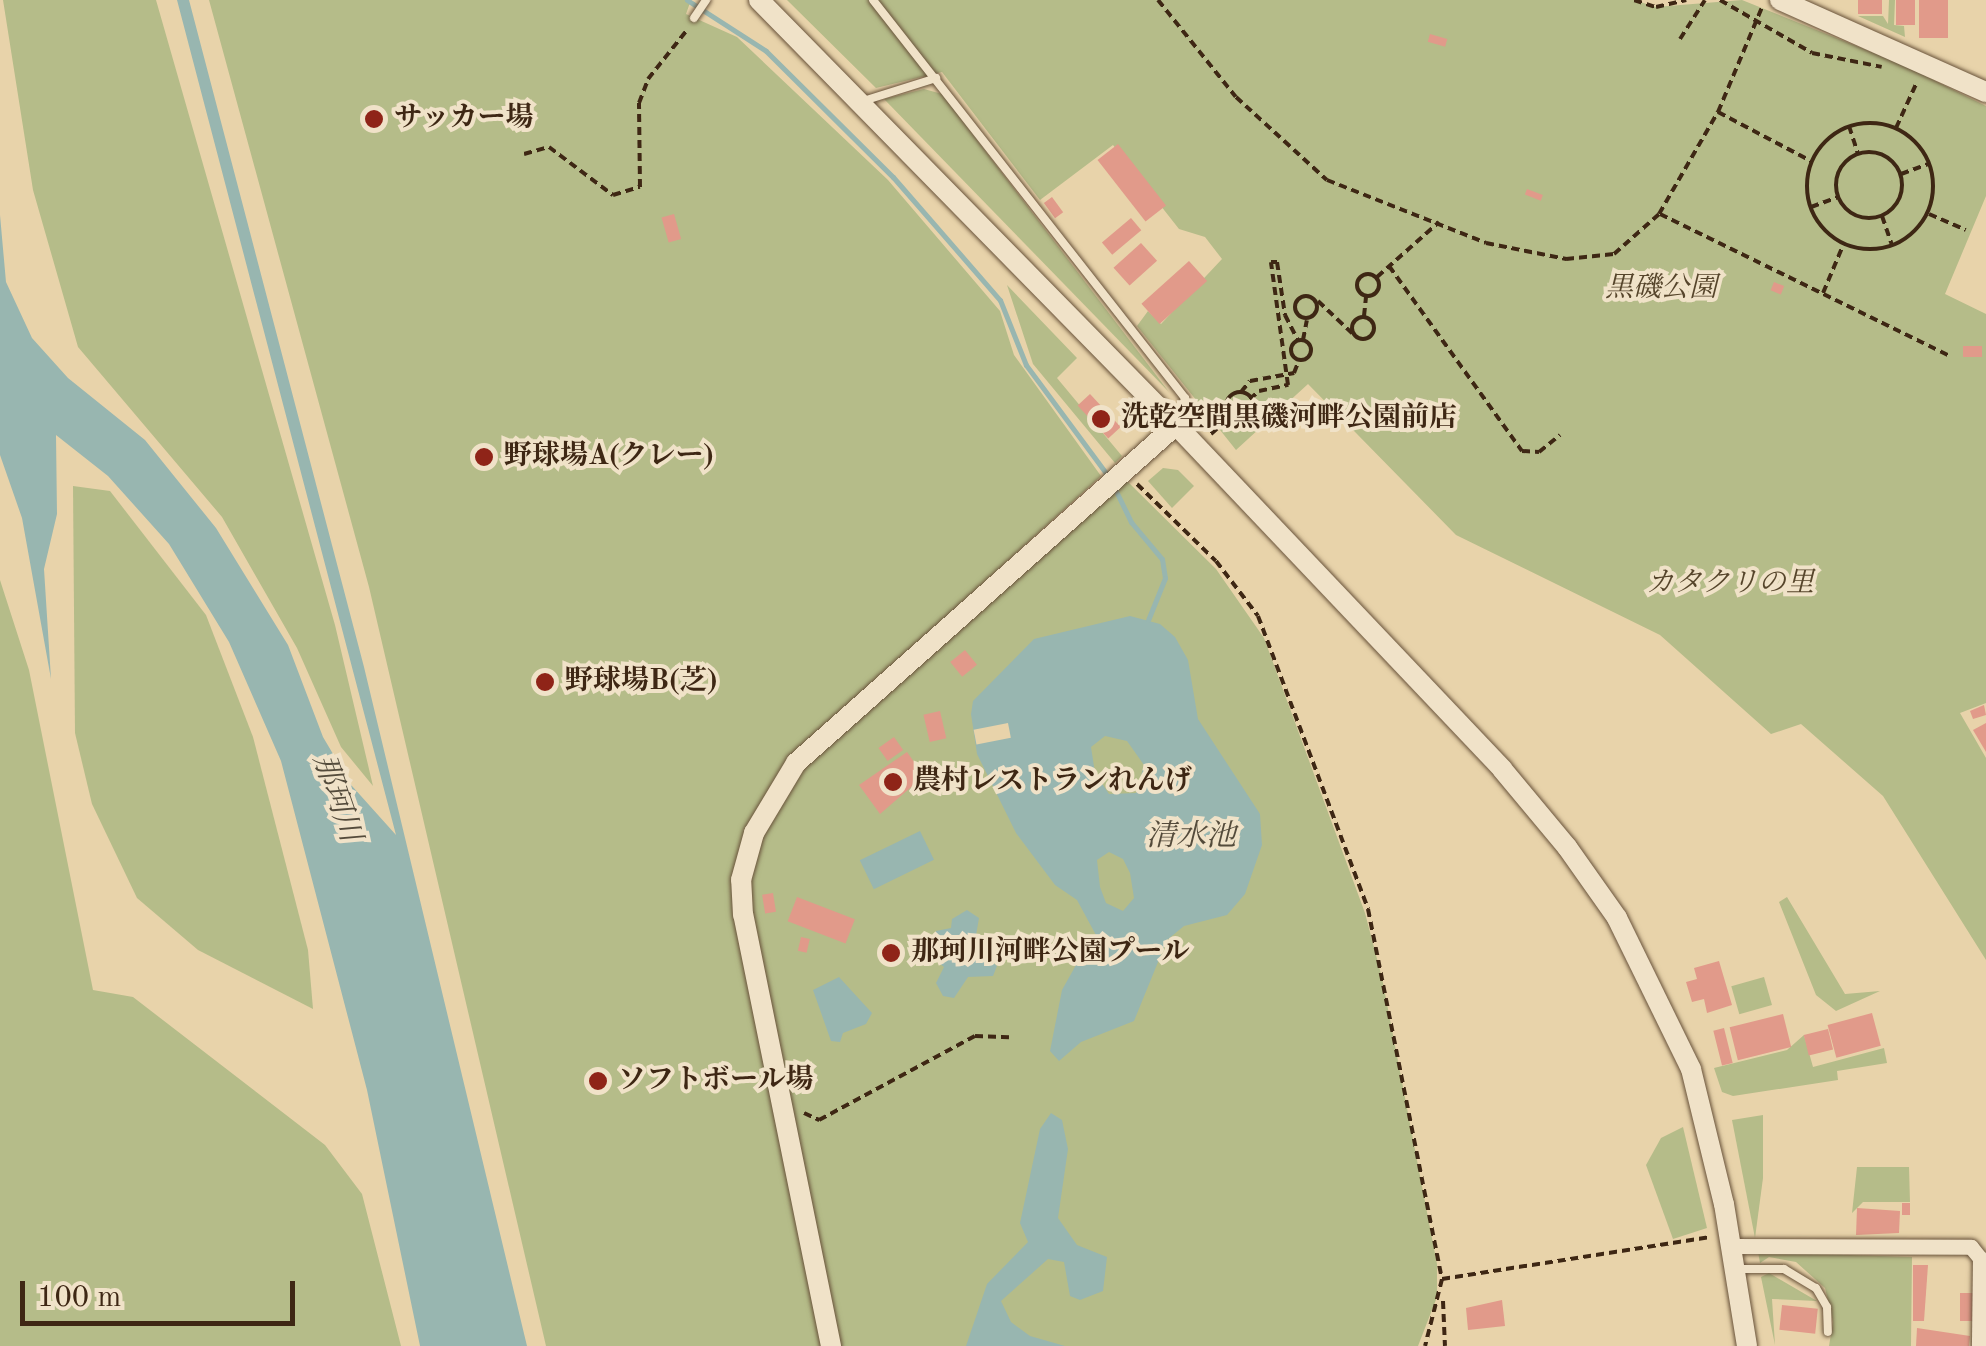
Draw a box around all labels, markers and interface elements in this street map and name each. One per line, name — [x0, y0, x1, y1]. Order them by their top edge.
place label: サッカー場 — [394, 102, 534, 136]
marker: サッカー場 — [363, 108, 385, 130]
park label: 黒磯公園 — [1605, 272, 1717, 306]
place label: 洗乾空間黒磯河畔公園前店 — [1121, 402, 1457, 436]
marker: 洗乾空間黒磯河畔公園前店 — [1090, 408, 1112, 430]
place label: 野球場A(クレー) — [504, 440, 714, 474]
marker: 野球場A(クレー) — [473, 446, 495, 468]
park label: カタクリの里 — [1646, 567, 1814, 601]
place label: 野球場B(芝) — [565, 665, 718, 699]
marker: 野球場B(芝) — [534, 671, 556, 693]
water label: 那珂川 — [304, 750, 368, 846]
place label: 農村レストランれんげ — [913, 765, 1193, 799]
marker: 農村レストランれんげ — [882, 771, 904, 793]
water label: 清水池 — [1146, 819, 1236, 855]
place label: 那珂川河畔公園プール — [911, 936, 1190, 970]
marker: 那珂川河畔公園プール — [880, 942, 902, 964]
place label: ソフトボール場 — [618, 1064, 814, 1098]
marker: ソフトボール場 — [587, 1070, 609, 1092]
scale bar — [25, 1261, 300, 1323]
text: 100 m — [37, 1283, 121, 1313]

